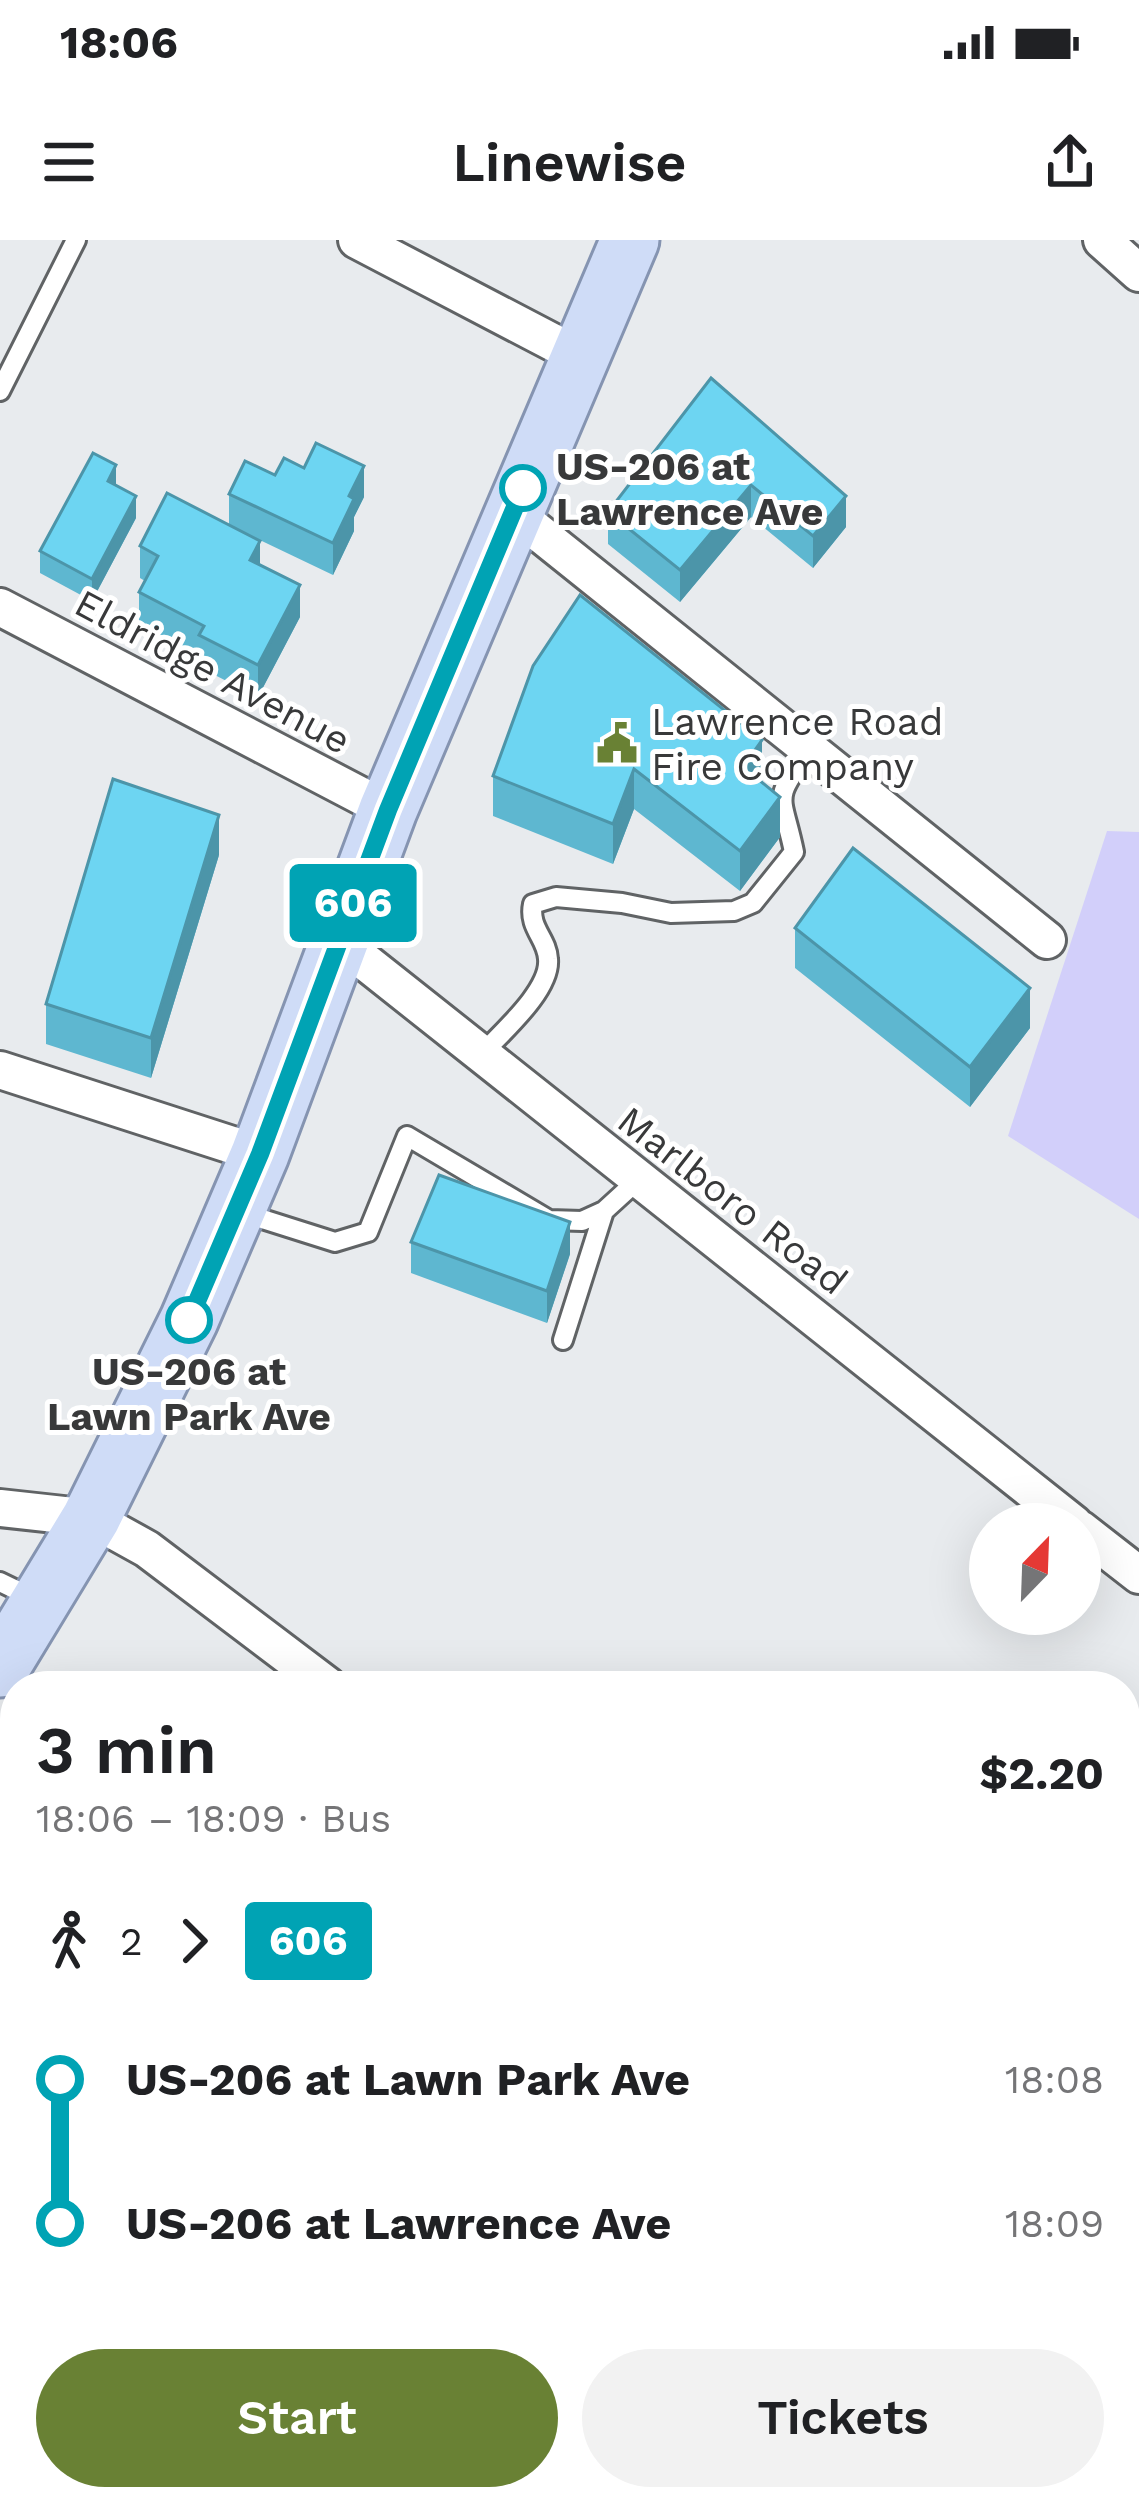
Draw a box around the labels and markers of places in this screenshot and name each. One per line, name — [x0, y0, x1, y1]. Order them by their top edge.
place label: US-206 at Lawrence Ave — [556, 444, 823, 534]
marker: US-206 at Lawrence Ave — [501, 466, 545, 510]
place label: Lawrence Road Fire Company — [651, 699, 943, 789]
public building icon: Lawrence Road Fire Company — [594, 720, 640, 766]
marker: US-206 at Lawn Park Ave — [167, 1298, 211, 1342]
place label: US-206 at Lawn Park Ave — [47, 1349, 331, 1439]

